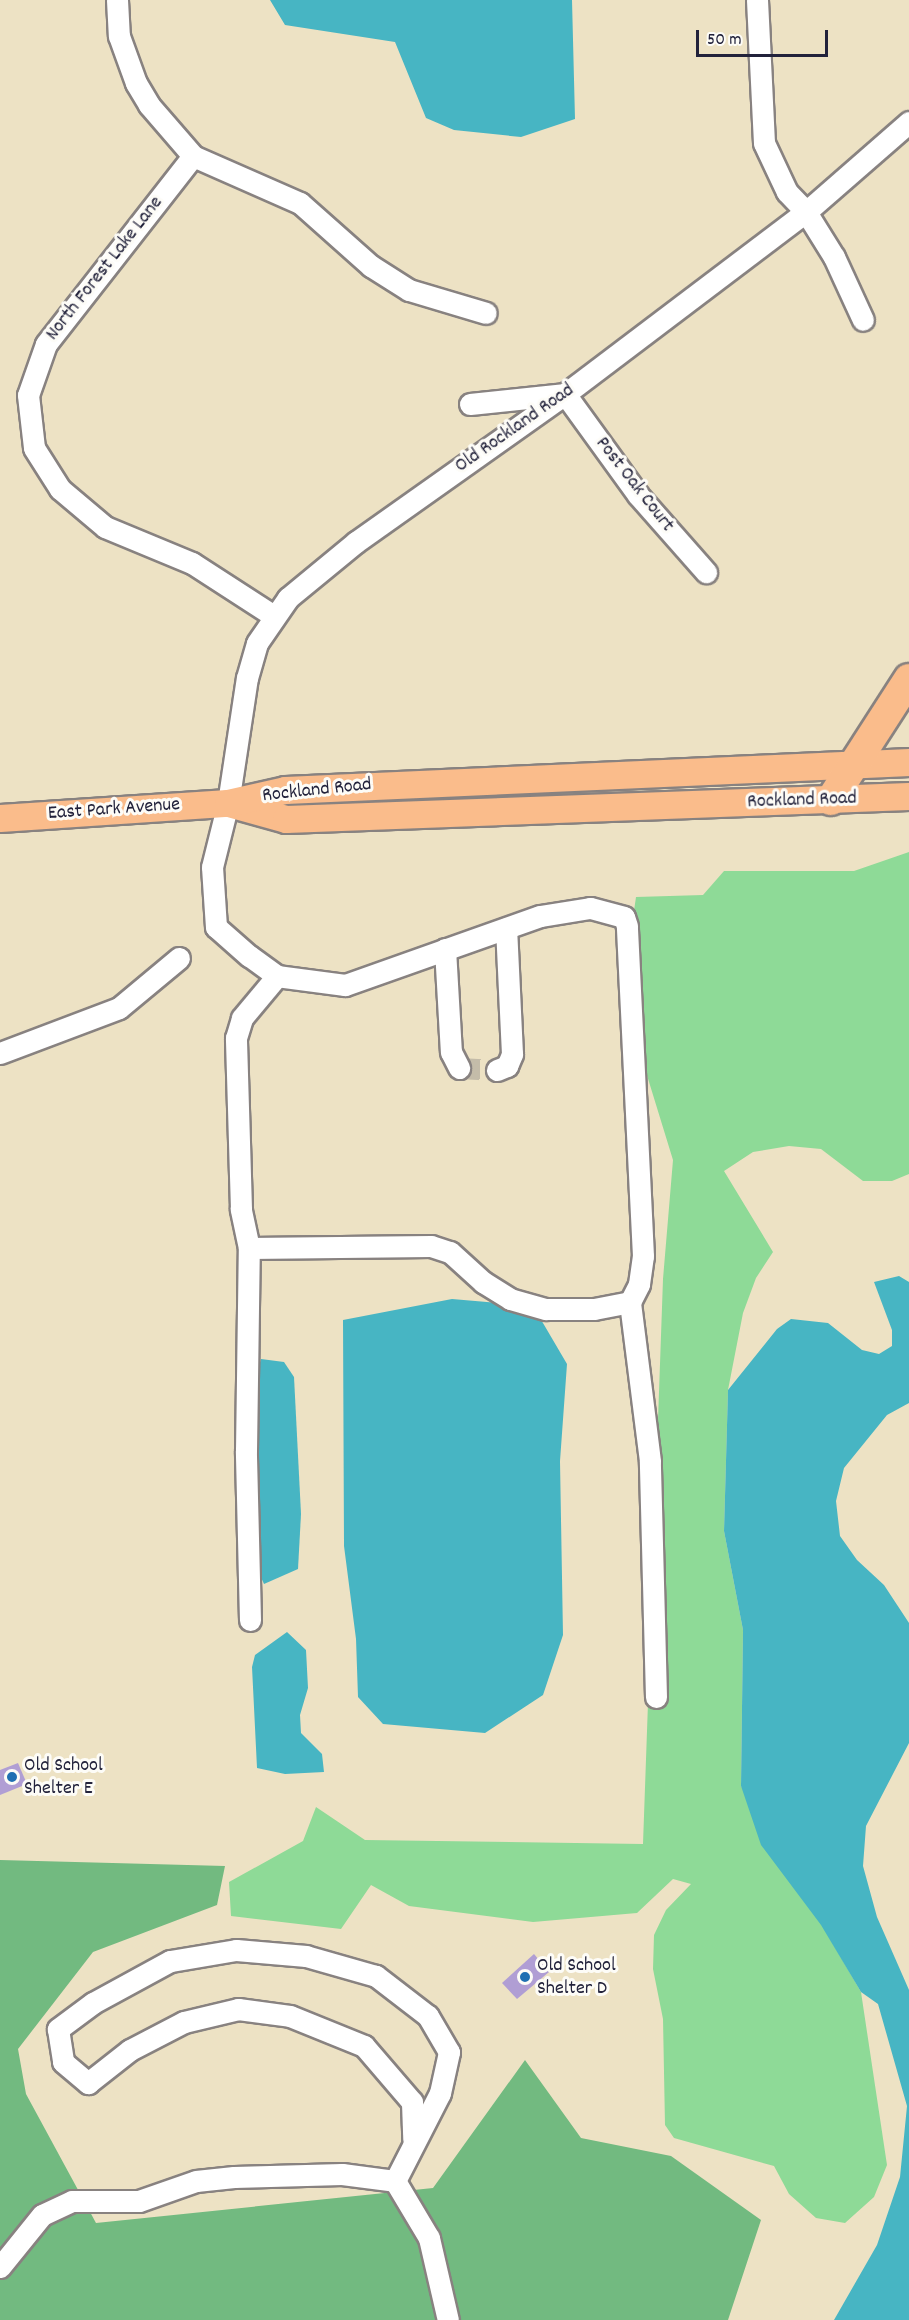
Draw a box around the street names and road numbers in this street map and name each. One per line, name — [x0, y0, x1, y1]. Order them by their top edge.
street label: North Forest Lake Lane — [41, 192, 169, 346]
street label: Old Rockland Road — [451, 379, 579, 479]
street label: Post Oak Court — [589, 433, 679, 537]
street label: Rockland Road — [261, 773, 373, 809]
street label: Rockland Road — [747, 787, 857, 815]
street label: East Park Avenue — [47, 793, 181, 827]

